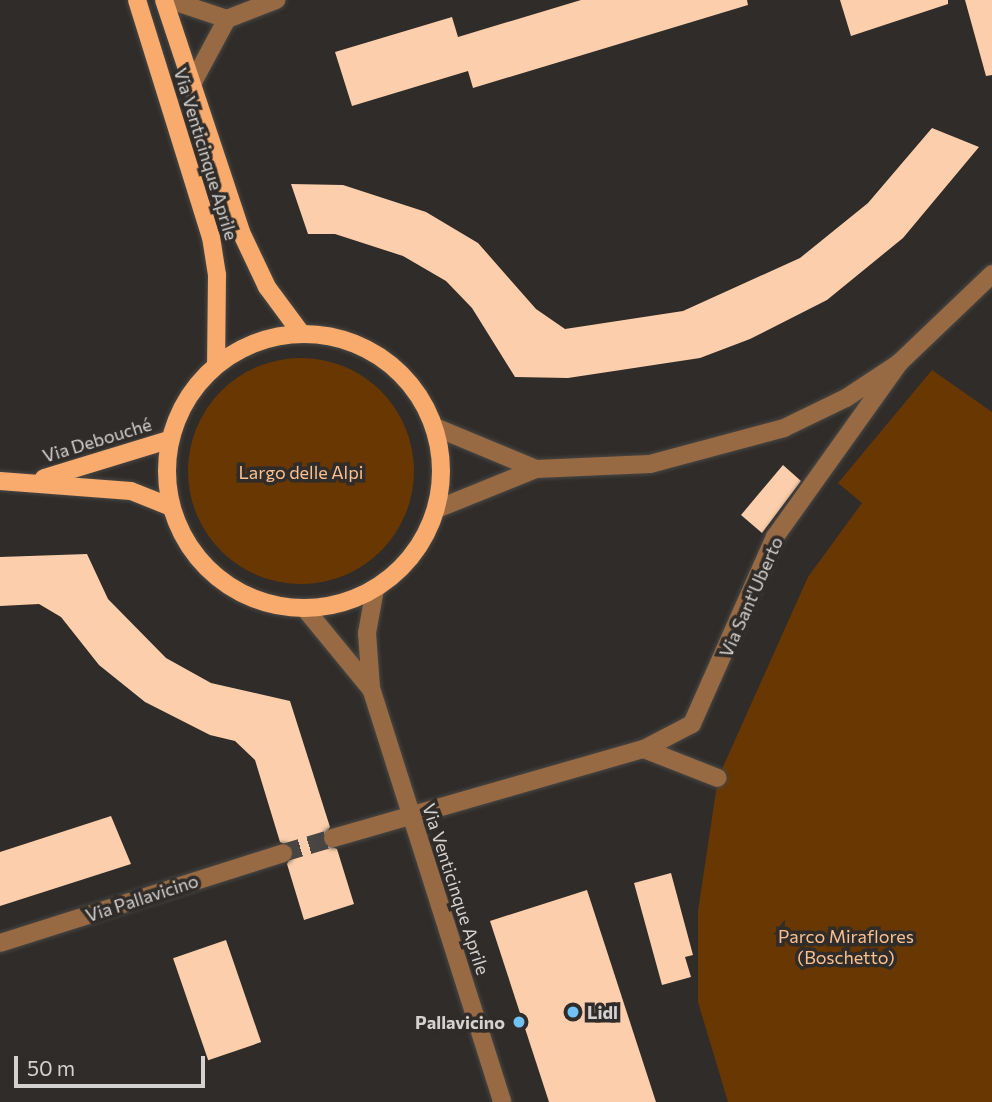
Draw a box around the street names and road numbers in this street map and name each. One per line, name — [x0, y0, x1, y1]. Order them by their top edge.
street label: Via Venticinque Aprile — [169, 65, 243, 243]
street label: Via Debouché — [40, 413, 154, 467]
street label: Via Sant'Uberto — [715, 533, 787, 661]
street label: Via Venticinque Aprile — [418, 801, 494, 977]
street label: Via Pallavicino — [83, 870, 201, 926]

